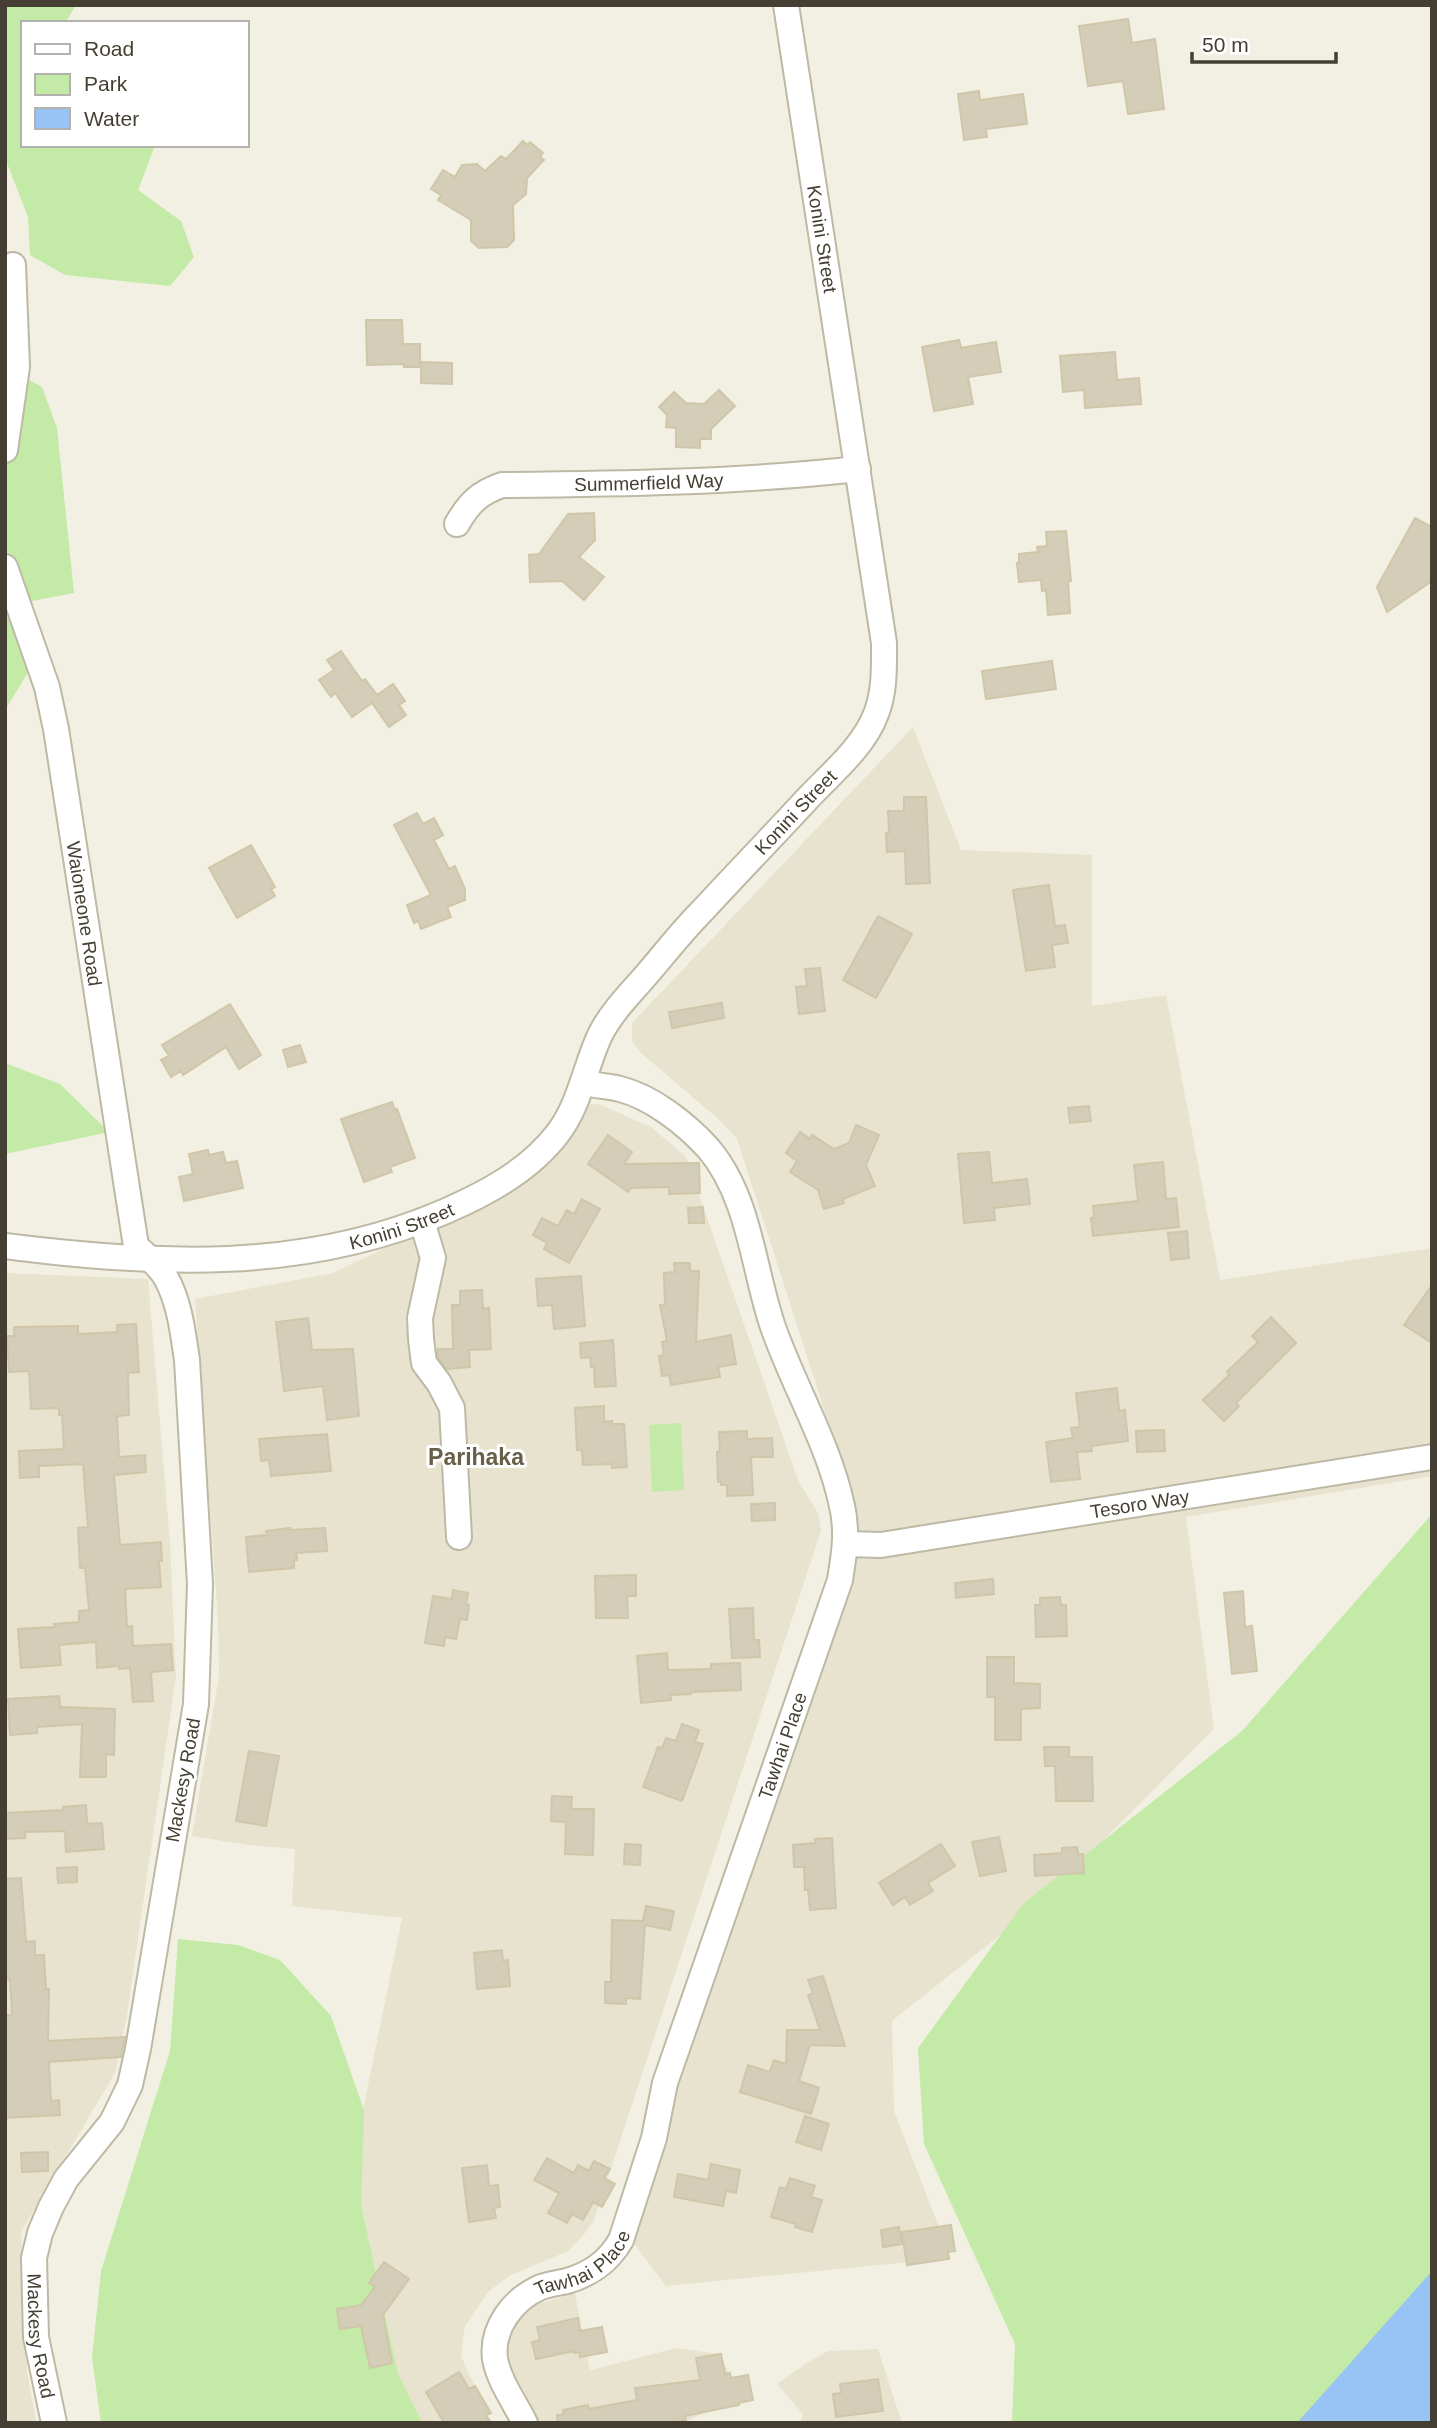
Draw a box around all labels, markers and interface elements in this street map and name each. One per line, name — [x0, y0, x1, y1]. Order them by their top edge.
legend — [21, 21, 248, 147]
scale bar — [1192, 21, 1336, 65]
text: 50 m — [1202, 33, 1249, 56]
text: Road — [84, 37, 134, 60]
text: Park — [84, 72, 128, 95]
text: Water — [84, 107, 139, 130]
street label: Konini Street — [803, 184, 841, 295]
street label: Summerfield Way — [574, 469, 724, 495]
street label: Konini Street — [750, 765, 841, 859]
street label: Waioneone Road — [63, 840, 106, 988]
street label: Konini Street — [347, 1198, 458, 1253]
district label: Parihaka — [428, 1444, 524, 1470]
street label: Tesoro Way — [1089, 1485, 1191, 1522]
street label: Tawhai Place — [754, 1689, 811, 1802]
street label: Mackesy Road — [162, 1716, 204, 1844]
street label: Tawhai Place — [531, 2228, 634, 2299]
street label: Mackesy Road — [24, 2273, 59, 2400]

